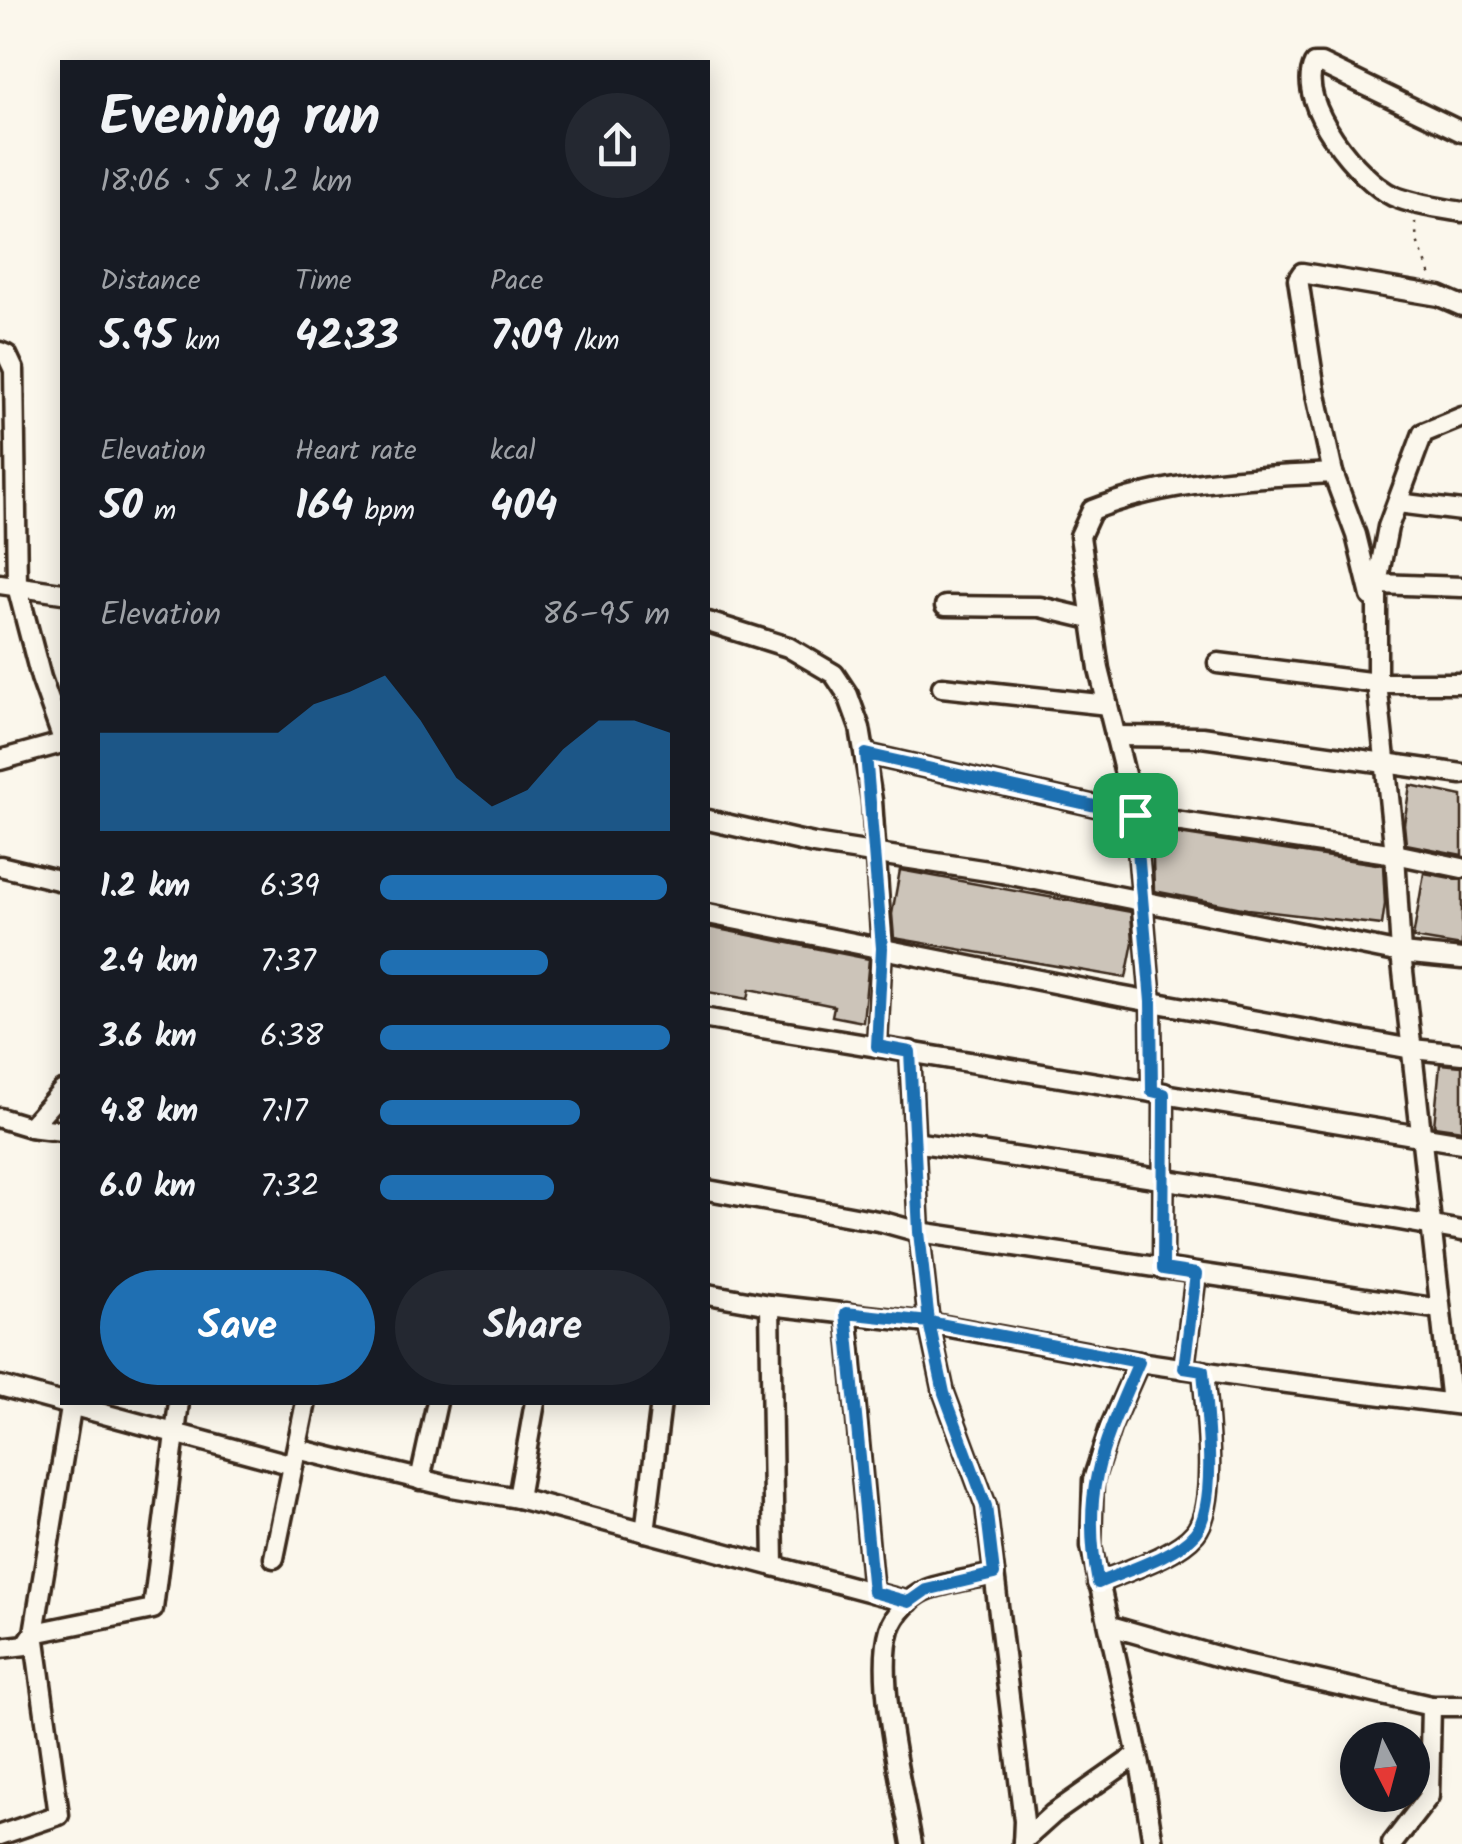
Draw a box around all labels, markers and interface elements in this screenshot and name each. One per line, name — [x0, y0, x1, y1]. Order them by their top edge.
text: Evening run — [100, 76, 380, 163]
button: share — [565, 93, 670, 198]
text: 18:06 · 5 × 1.2 km — [100, 157, 352, 208]
text: Distance — [100, 259, 201, 304]
text: Time — [295, 259, 352, 304]
text: Pace — [490, 259, 543, 304]
text: 5.95 — [100, 304, 174, 371]
text: 42:33 — [295, 304, 399, 371]
text: 7:09 — [490, 304, 563, 371]
text: km — [174, 319, 220, 364]
text: /km — [563, 319, 620, 364]
text: Elevation — [100, 429, 206, 474]
text: Heart rate — [295, 429, 417, 474]
text: kcal — [490, 429, 536, 474]
text: 50 — [100, 474, 143, 541]
text: 164 — [295, 474, 353, 541]
text: 404 — [490, 474, 557, 541]
text: m — [143, 489, 176, 534]
text: bpm — [353, 489, 415, 534]
text: Elevation — [100, 590, 221, 641]
text: 86–95 m — [542, 590, 670, 641]
pin — [1093, 773, 1178, 858]
icon: arrive — [1108, 788, 1163, 843]
text: 1.2 km — [100, 862, 190, 913]
text: 6:39 — [260, 862, 320, 913]
text: 2.4 km — [100, 937, 198, 988]
text: 7:37 — [260, 937, 316, 988]
text: 3.6 km — [100, 1012, 197, 1063]
text: 6:38 — [260, 1012, 323, 1063]
text: 4.8 km — [100, 1087, 198, 1138]
text: 7:17 — [260, 1087, 307, 1138]
text: 6.0 km — [100, 1162, 196, 1213]
text: 7:32 — [260, 1162, 320, 1213]
button: Save — [100, 1270, 375, 1385]
button: Share — [395, 1270, 670, 1385]
north arrow — [1340, 1722, 1430, 1812]
map controls — [1340, 1722, 1430, 1812]

